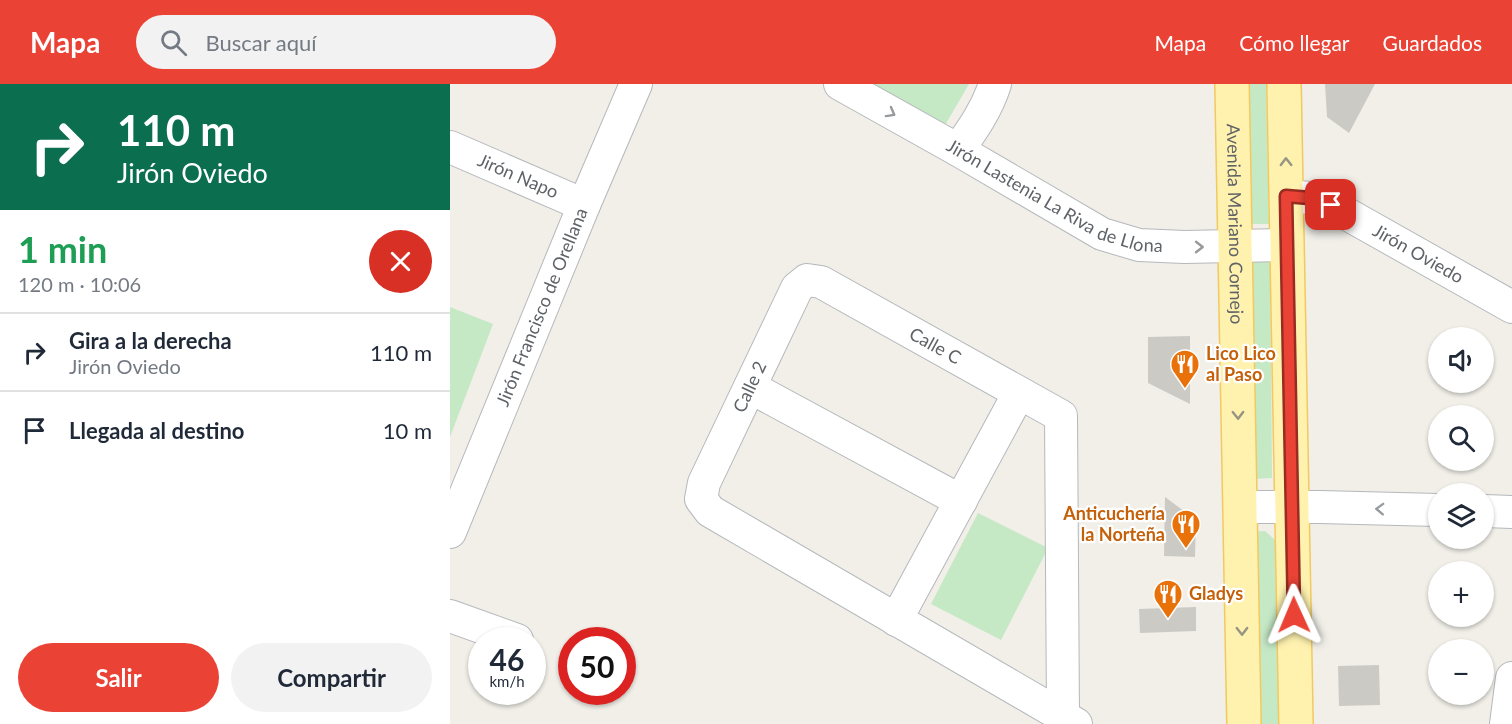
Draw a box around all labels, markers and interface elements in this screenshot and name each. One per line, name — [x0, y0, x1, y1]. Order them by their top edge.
search box — [136, 15, 556, 69]
text: Mapa — [30, 25, 100, 59]
icon: search — [157, 26, 190, 59]
text: Buscar aquí — [205, 29, 317, 56]
text: Mapa — [1154, 30, 1206, 55]
text: Cómo llegar — [1239, 30, 1350, 55]
text: Guardados — [1383, 30, 1482, 55]
text: 110 m — [117, 105, 235, 155]
one-way arrow — [885, 105, 895, 117]
icon: right — [18, 108, 96, 186]
street label: Avenida Mariano Cornejo — [1223, 123, 1249, 325]
street label: Jirón Lastenia La Riva de Llona — [943, 134, 1163, 256]
street label: Jirón Napo — [475, 148, 562, 203]
text: Jirón Oviedo — [117, 156, 268, 189]
one-way arrow — [1279, 157, 1292, 166]
pin — [1305, 179, 1356, 230]
icon: arrive — [1314, 188, 1347, 221]
street label: Jirón Francisco de Orellana — [491, 204, 592, 409]
street label: Jirón Oviedo — [1369, 219, 1468, 287]
text: 1 min — [18, 227, 107, 271]
button: close — [369, 230, 432, 293]
one-way arrow — [1194, 241, 1203, 253]
text: 120 m · 10:06 — [18, 272, 141, 296]
street label: Calle C — [906, 322, 965, 368]
text: Gira a la derecha — [69, 327, 232, 354]
map controls — [1428, 327, 1494, 705]
button: sound — [1428, 327, 1494, 393]
icon: right — [18, 336, 51, 369]
text: 110 m — [370, 339, 432, 366]
place label: Lico Lico al Paso — [1206, 342, 1276, 385]
restaurant icon: Lico Lico al Paso — [1169, 348, 1201, 390]
text: Jirón Oviedo — [69, 354, 181, 378]
street label: Calle 2 — [728, 357, 770, 416]
button: search — [1428, 405, 1494, 471]
one-way arrow — [1232, 411, 1244, 420]
icon: arrive — [18, 414, 51, 447]
text: Llegada al destino — [69, 417, 245, 444]
text: 10 m — [383, 417, 432, 444]
button: layers — [1428, 483, 1494, 549]
place label: Anticuchería la Norteña — [1062, 502, 1165, 545]
one-way arrow — [1376, 502, 1385, 515]
restaurant icon: Anticuchería la Norteña — [1170, 508, 1202, 550]
button: + — [1428, 561, 1494, 627]
restaurant icon: Gladys — [1152, 578, 1184, 620]
place label: Gladys — [1189, 582, 1243, 604]
position arrow — [1262, 583, 1326, 647]
speed limit sign: 50 — [558, 627, 636, 705]
one-way arrow — [1236, 627, 1249, 636]
button: − — [1428, 639, 1494, 705]
text: 46 — [490, 641, 524, 677]
button: Salir — [18, 643, 219, 712]
button: Compartir — [231, 643, 432, 712]
text: km/h — [489, 672, 525, 690]

